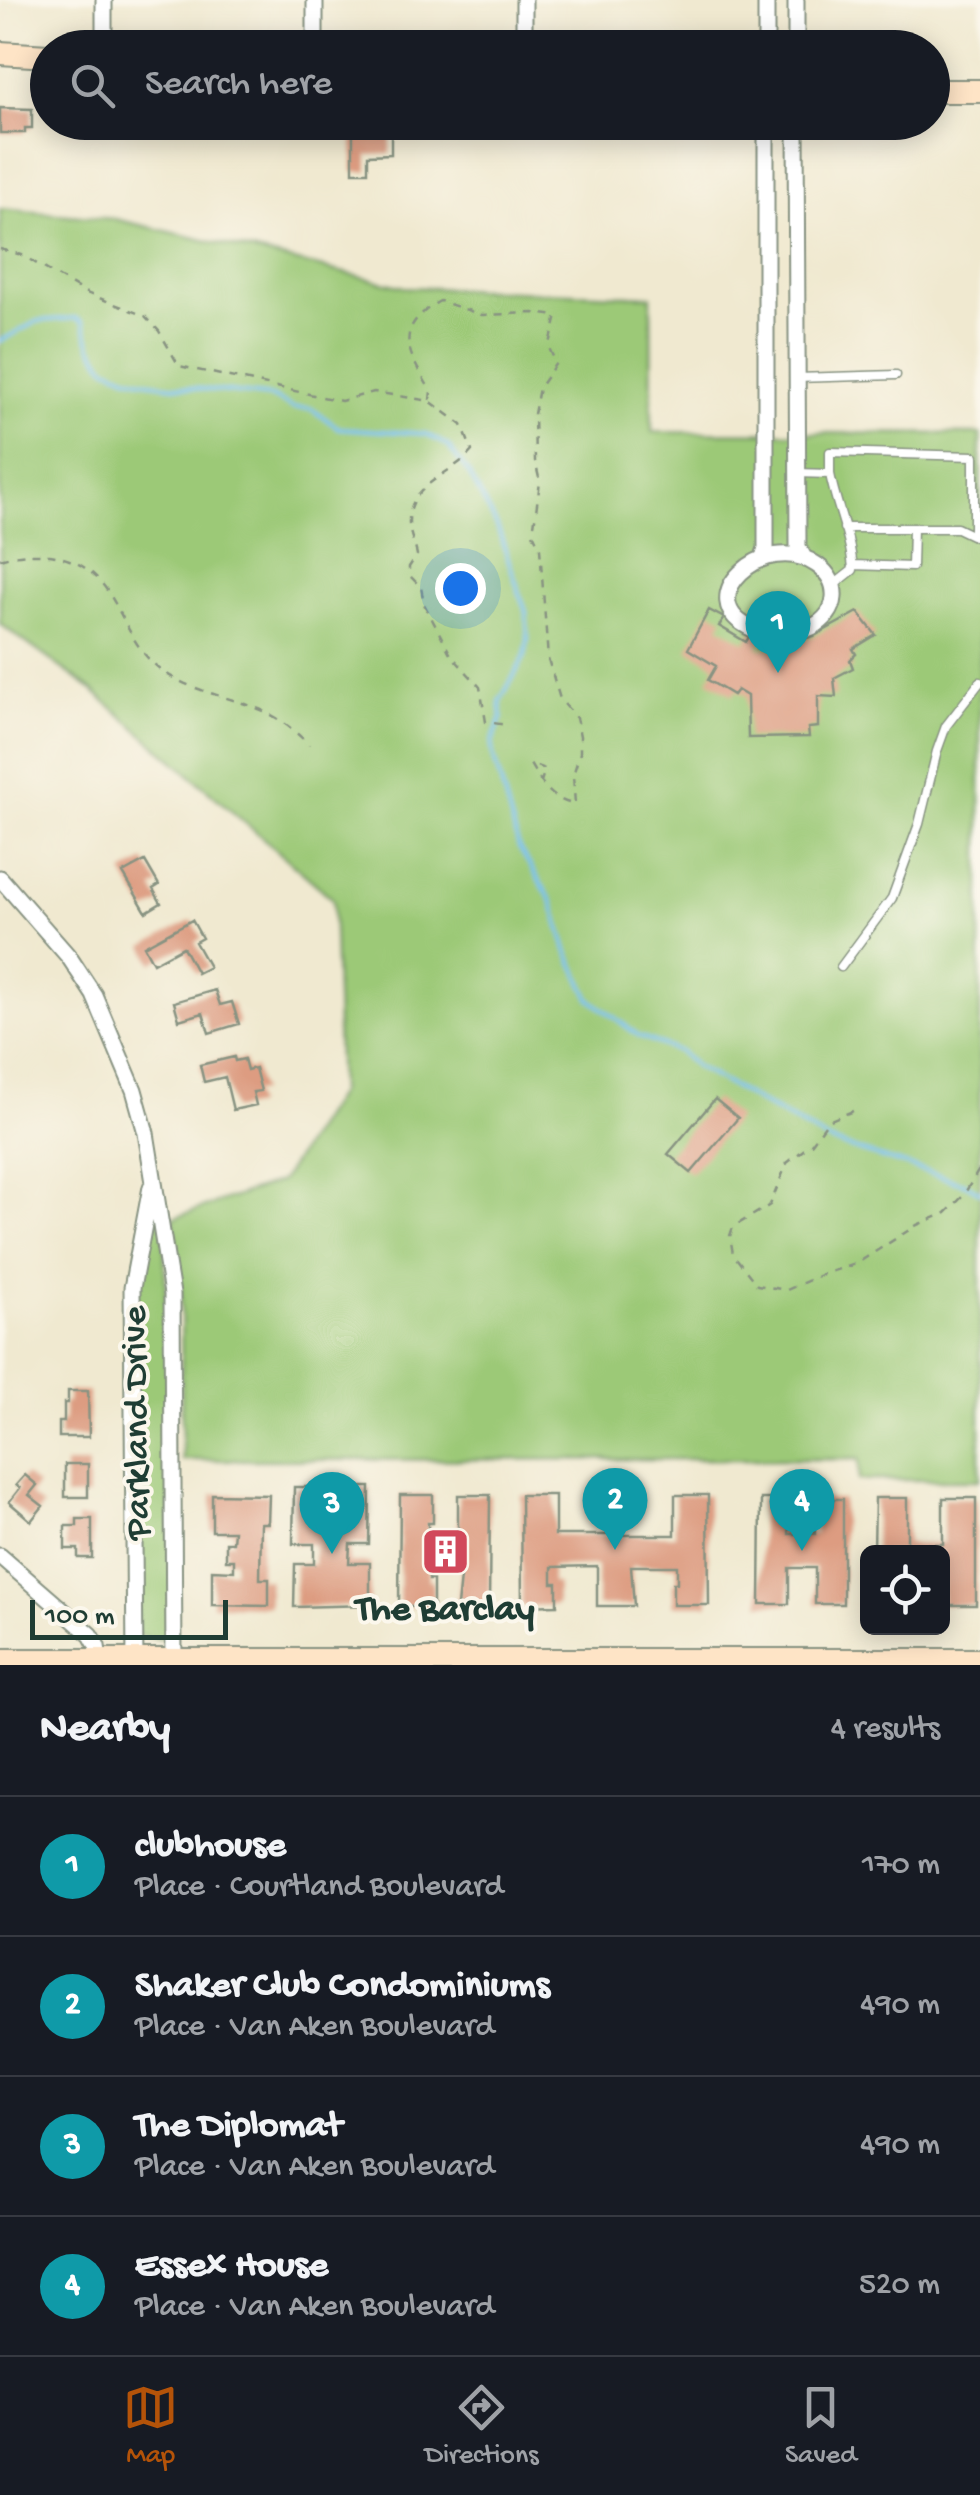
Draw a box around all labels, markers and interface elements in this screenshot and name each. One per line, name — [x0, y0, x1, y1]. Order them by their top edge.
search box — [30, 30, 950, 140]
icon: search — [65, 58, 120, 113]
text: Search here — [145, 63, 332, 107]
your location — [435, 563, 486, 614]
pin: 1 — [746, 590, 810, 673]
street label: Parkland Drive — [115, 1305, 163, 1541]
pin: 2 — [582, 1468, 648, 1550]
pin: 4 — [770, 1468, 834, 1551]
pin: 3 — [300, 1472, 364, 1554]
building icon: The Barclay — [419, 1525, 471, 1577]
map controls — [860, 1545, 950, 1635]
button: locate — [860, 1545, 950, 1635]
place label: The Barclay — [353, 1589, 535, 1633]
scale bar — [30, 1595, 228, 1640]
text: 100 m — [45, 1601, 115, 1634]
text: Nearby — [40, 1706, 170, 1755]
text: 4 results — [831, 1711, 940, 1749]
text: clubhouse — [135, 1825, 286, 1869]
text: 1 — [66, 1847, 79, 1885]
text: 170 m — [862, 1847, 940, 1885]
text: Place · Courtland Boulevard — [135, 1869, 503, 1907]
text: Shaker Club Condominiums — [135, 1965, 550, 2009]
text: 2 — [65, 1987, 80, 2025]
text: 490 m — [860, 1987, 940, 2025]
text: Place · Van Aken Boulevard — [135, 2009, 494, 2047]
text: The Diplomat — [135, 2105, 342, 2149]
text: 3 — [64, 2127, 81, 2165]
text: 490 m — [860, 2127, 940, 2165]
text: Place · Van Aken Boulevard — [135, 2149, 494, 2187]
text: Essex House — [135, 2245, 328, 2289]
text: 4 — [65, 2267, 80, 2305]
text: 520 m — [859, 2267, 940, 2305]
text: Place · Van Aken Boulevard — [135, 2289, 494, 2327]
tab: Map — [123, 2380, 178, 2473]
tab: Directions — [425, 2380, 539, 2473]
tab: Saved — [785, 2380, 857, 2473]

